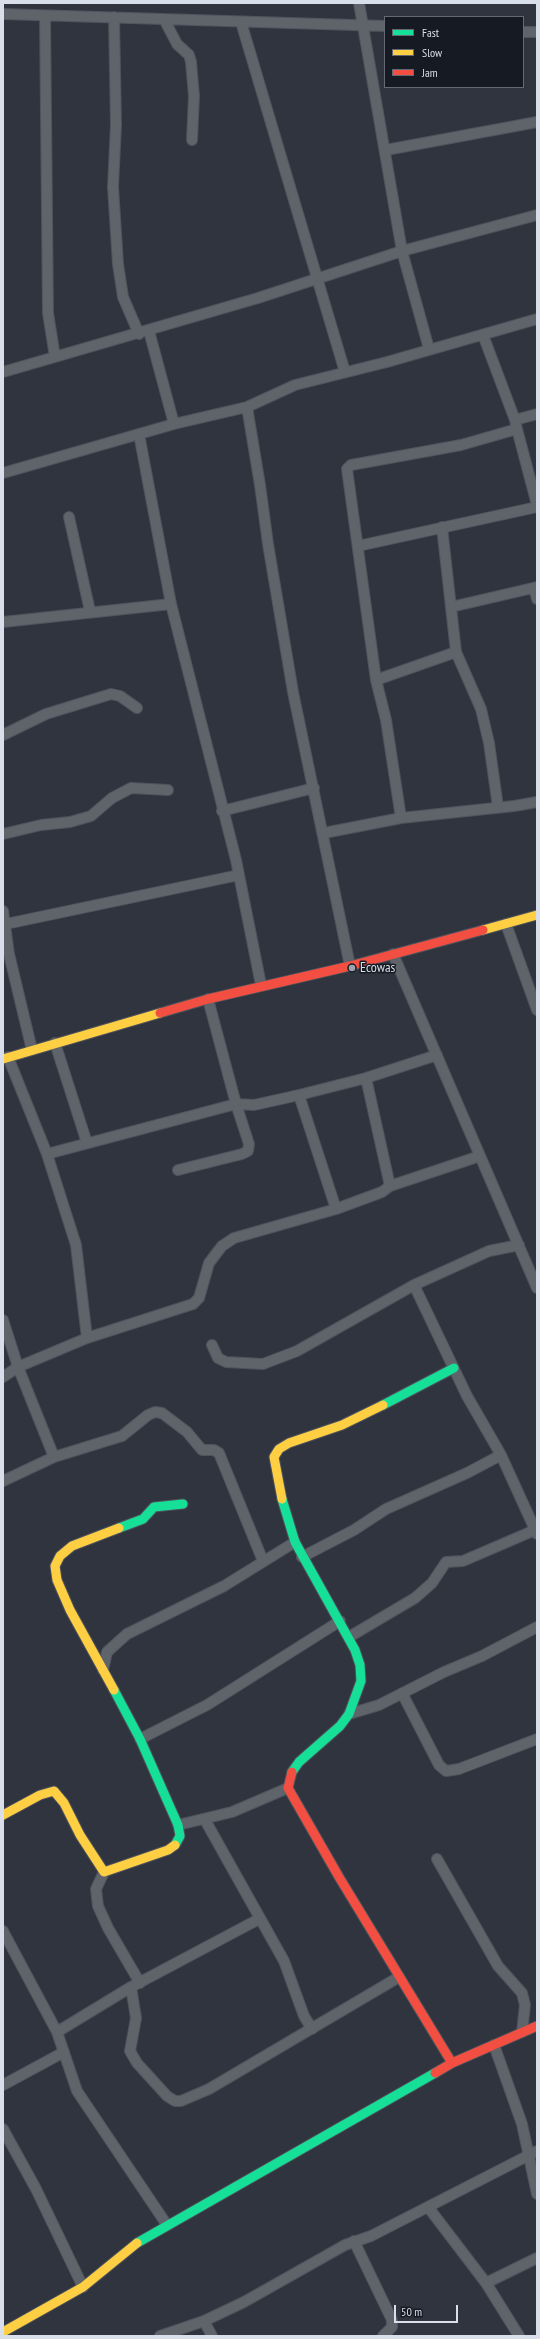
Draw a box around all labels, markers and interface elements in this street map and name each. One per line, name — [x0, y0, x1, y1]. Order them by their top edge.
legend — [384, 16, 524, 88]
text: Fast — [422, 25, 439, 40]
text: Slow — [422, 45, 442, 60]
text: Jam — [422, 65, 438, 80]
place label: Ecowas — [360, 960, 395, 976]
marker: Ecowas — [347, 963, 357, 973]
scale bar — [396, 2297, 460, 2323]
text: 50 m — [401, 2304, 422, 2319]

